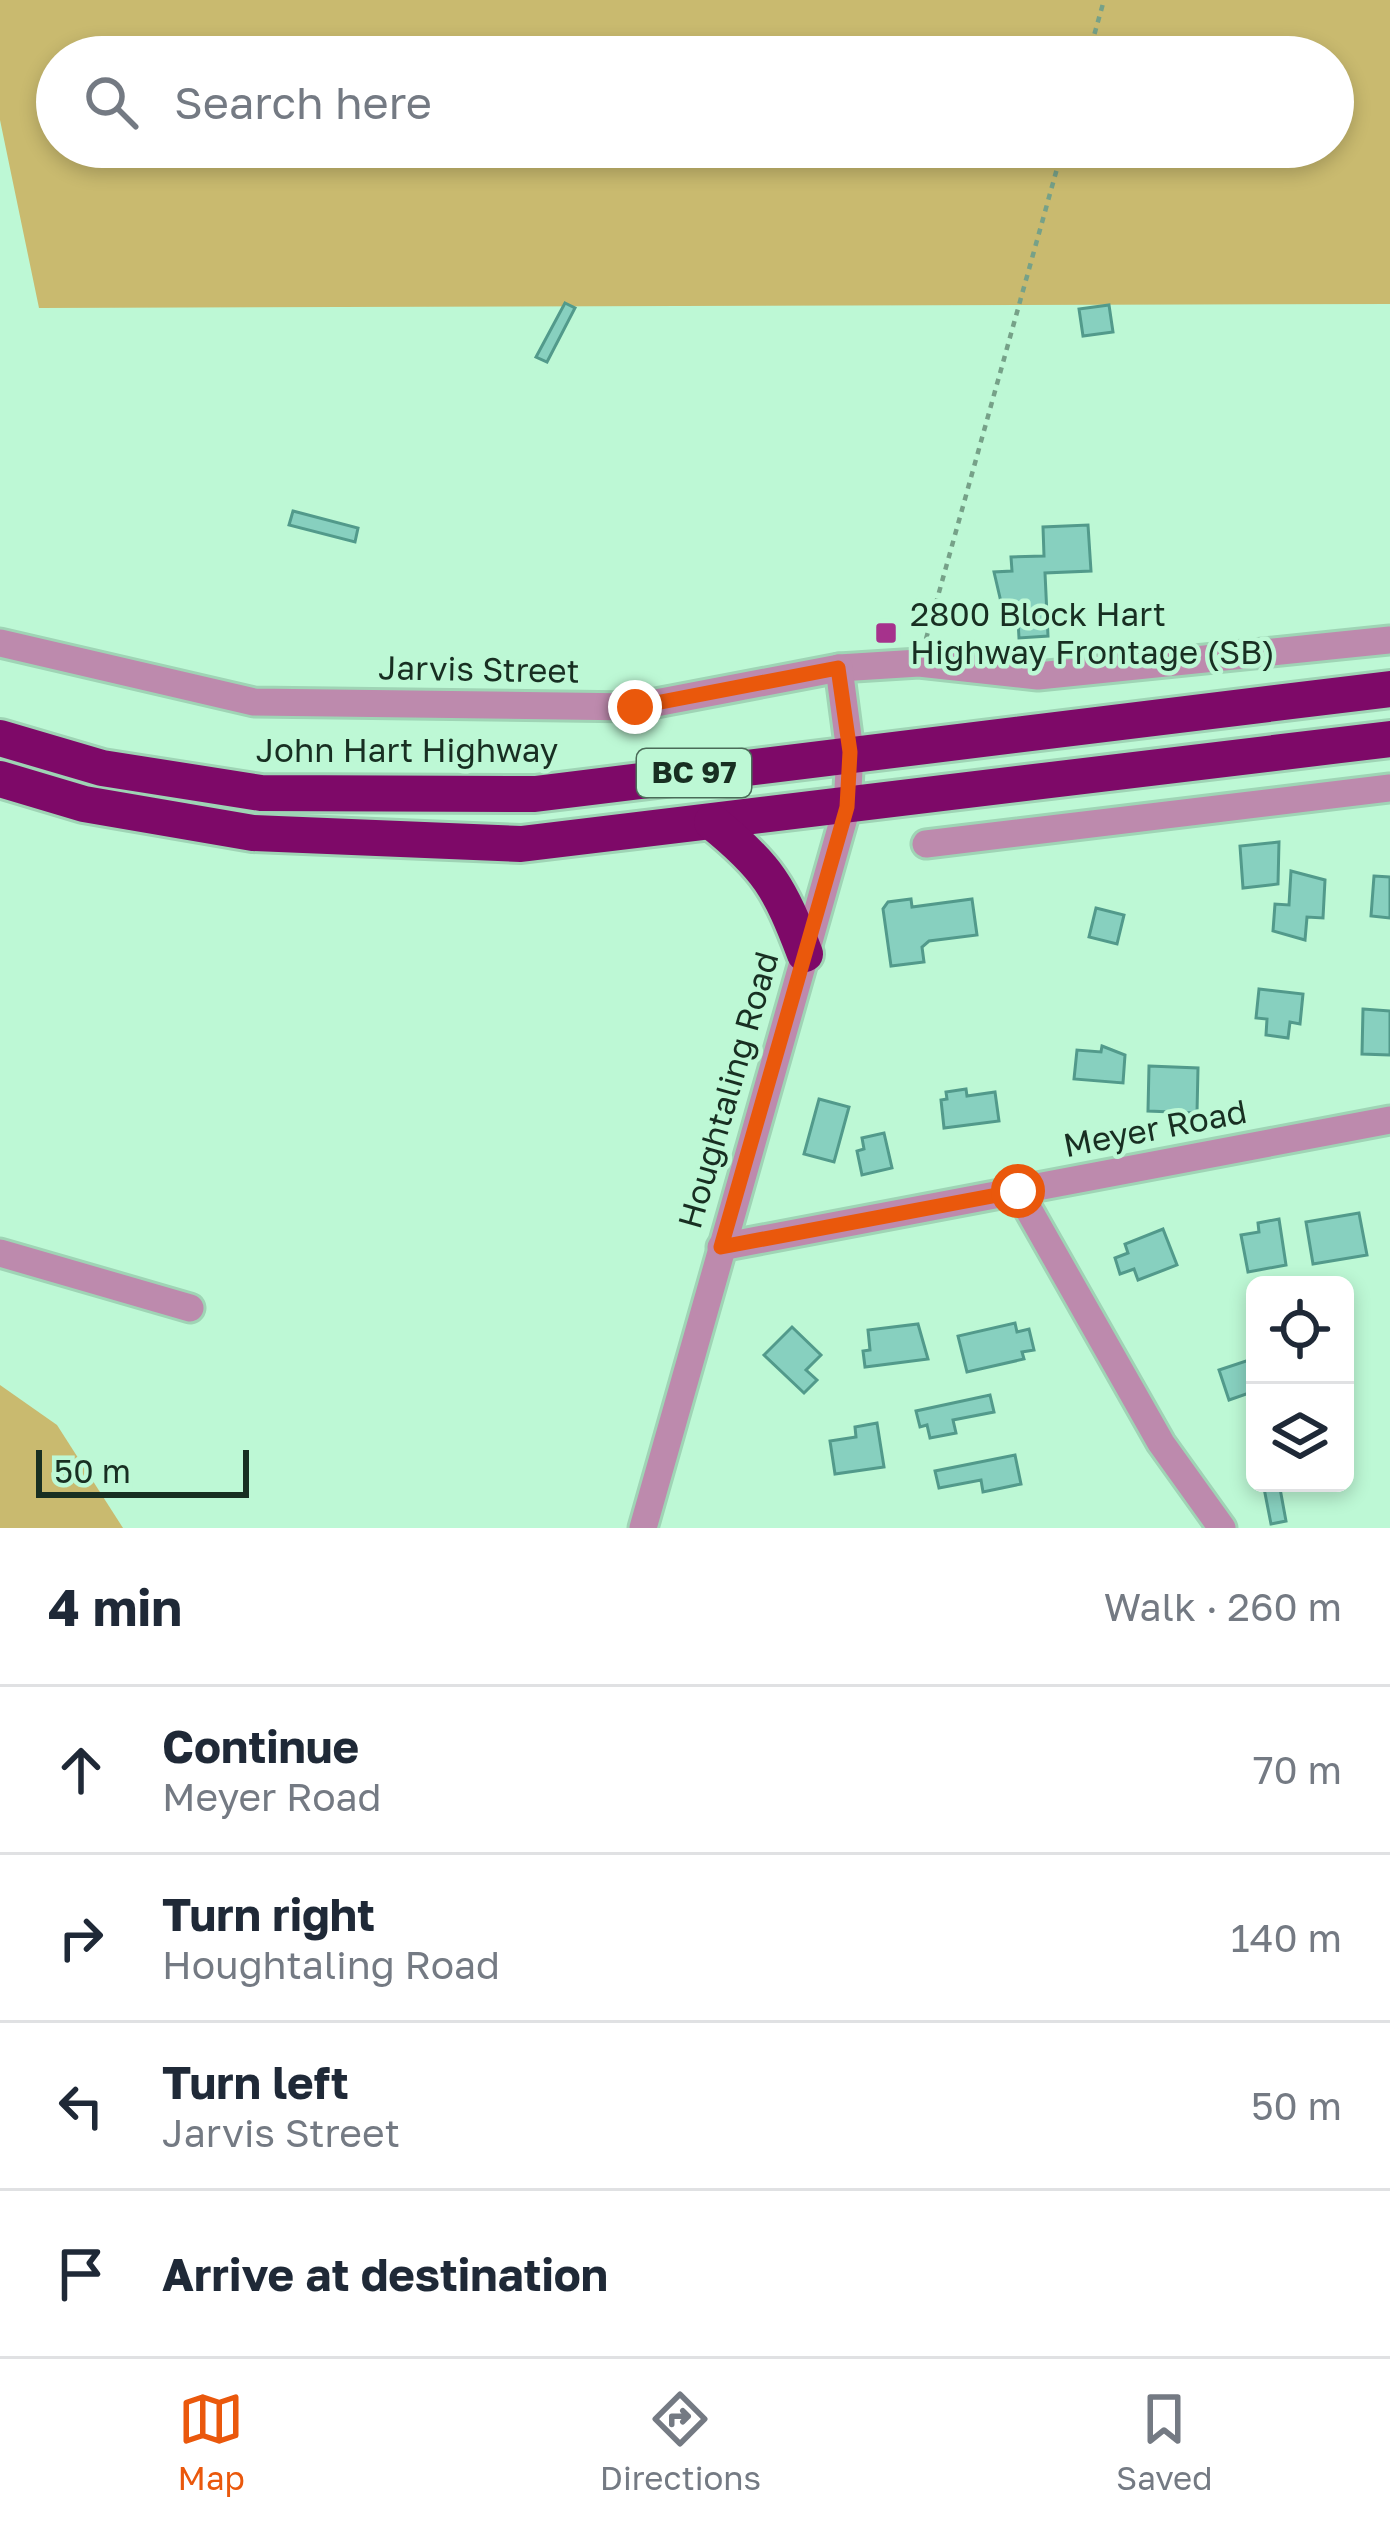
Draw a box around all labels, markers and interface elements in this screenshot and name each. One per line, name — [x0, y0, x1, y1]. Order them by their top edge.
search box — [36, 36, 1354, 168]
icon: search — [78, 69, 144, 135]
text: Search here — [174, 75, 432, 129]
place label: 2800 Block Hart Highway Frontage (SB) — [910, 594, 1275, 671]
marker: 2800 Block Hart Highway Frontage (SB) — [873, 620, 899, 646]
street label: Jarvis Street — [378, 647, 580, 690]
route end — [608, 680, 662, 734]
street label: John Hart Highway — [256, 730, 558, 769]
road number: BC 97 — [637, 749, 751, 797]
street label: Houghtaling Road — [669, 947, 786, 1233]
street label: Meyer Road — [1060, 1091, 1250, 1164]
route start — [991, 1164, 1045, 1218]
map controls — [1246, 1276, 1354, 1492]
button: locate — [1246, 1276, 1354, 1384]
button: layers — [1246, 1384, 1354, 1492]
scale bar — [36, 1444, 249, 1497]
text: 50 m — [54, 1451, 131, 1490]
text: 4 min — [48, 1576, 182, 1637]
text: Walk · 260 m — [1104, 1583, 1342, 1630]
text: Continue — [162, 1719, 359, 1773]
icon: ahead — [48, 1737, 114, 1803]
text: 70 m — [1253, 1746, 1342, 1793]
text: Meyer Road — [162, 1773, 382, 1820]
text: Turn right — [162, 1887, 375, 1941]
icon: right — [48, 1905, 114, 1971]
text: 140 m — [1231, 1914, 1342, 1961]
text: Houghtaling Road — [162, 1941, 500, 1988]
text: Turn left — [162, 2055, 349, 2109]
icon: left — [48, 2073, 114, 2139]
text: 50 m — [1251, 2082, 1342, 2129]
text: Jarvis Street — [162, 2109, 400, 2156]
icon: arrive — [48, 2241, 114, 2307]
text: Arrive at destination — [162, 2247, 608, 2301]
tab: Map — [178, 2386, 245, 2497]
tab: Directions — [600, 2386, 761, 2497]
tab: Saved — [1116, 2386, 1212, 2497]

